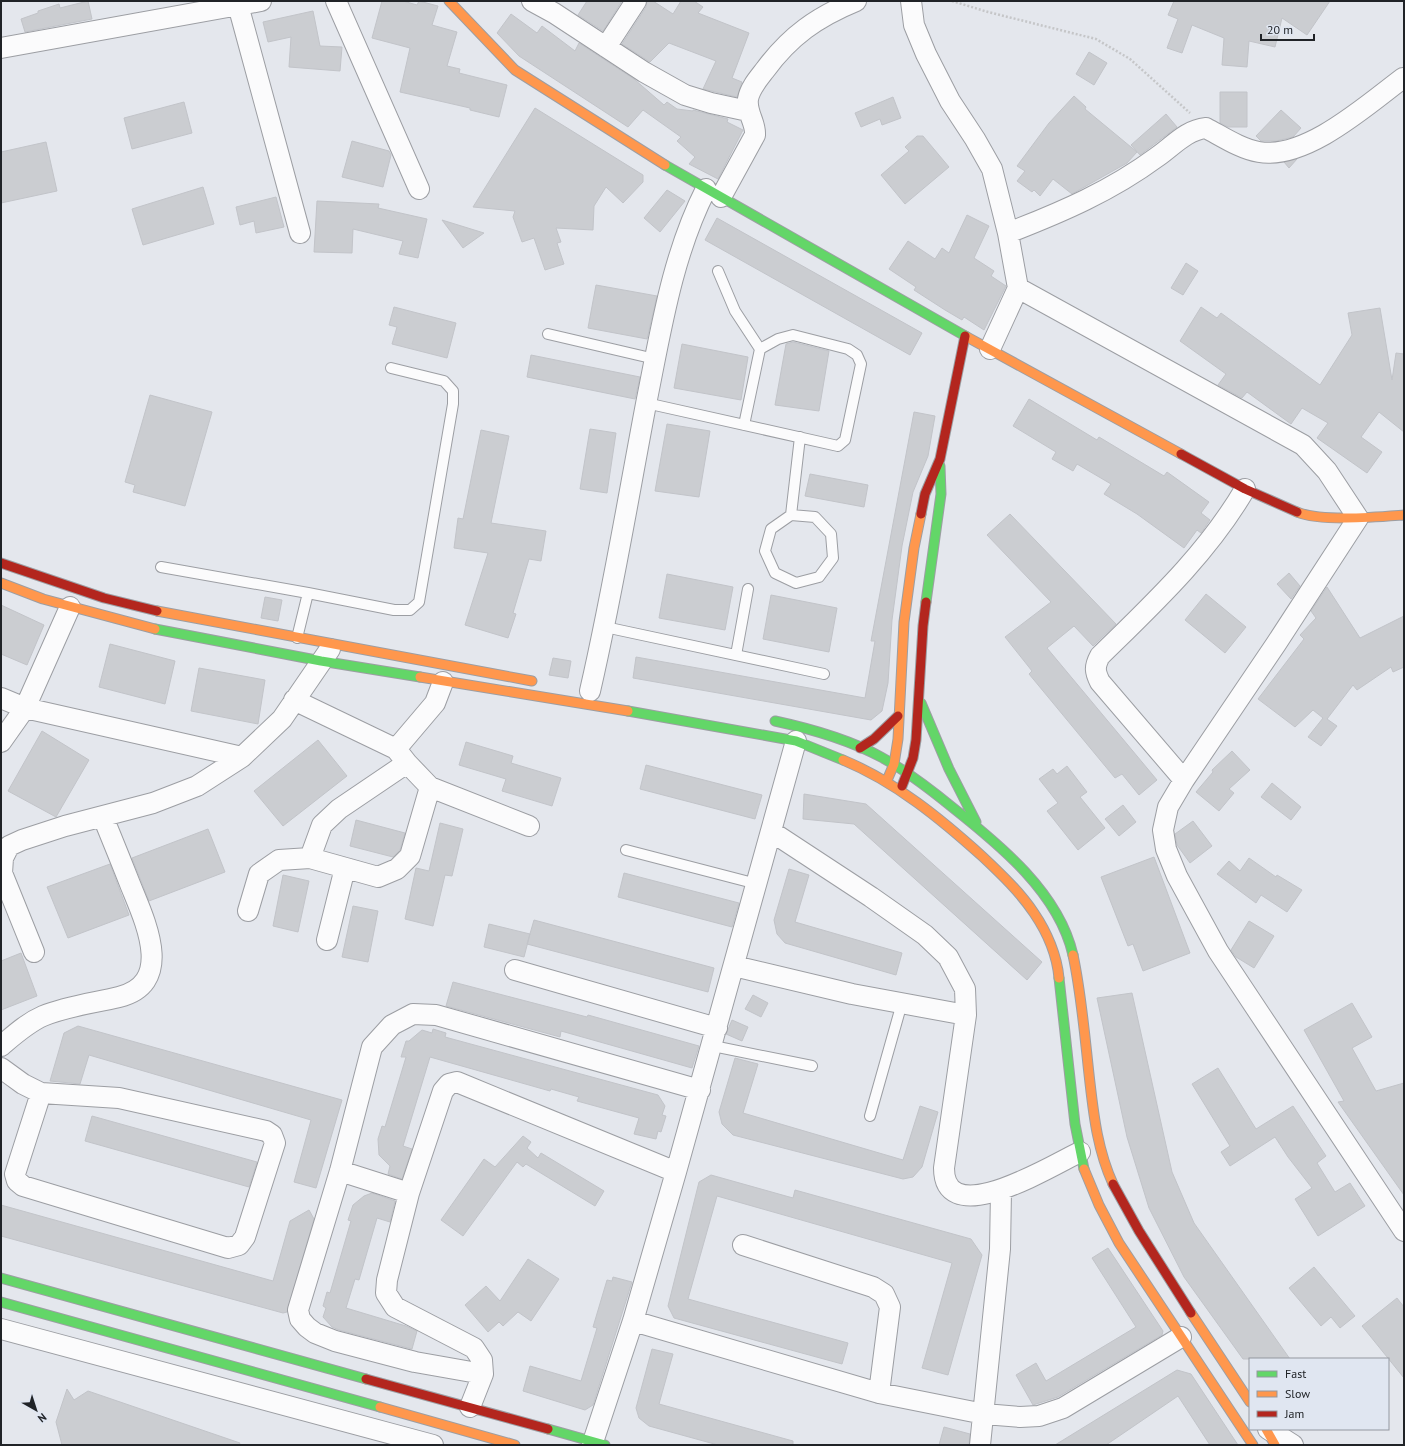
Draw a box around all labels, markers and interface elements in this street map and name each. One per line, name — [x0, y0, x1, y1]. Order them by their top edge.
scale bar — [1261, 16, 1314, 42]
text: 20 m — [1267, 22, 1293, 37]
legend — [1249, 1358, 1389, 1430]
text: Fast — [1285, 1366, 1306, 1381]
text: Slow — [1285, 1386, 1310, 1401]
north arrow — [16, 1390, 56, 1430]
text: Jam — [1284, 1406, 1304, 1421]
text: N — [35, 1410, 50, 1425]

